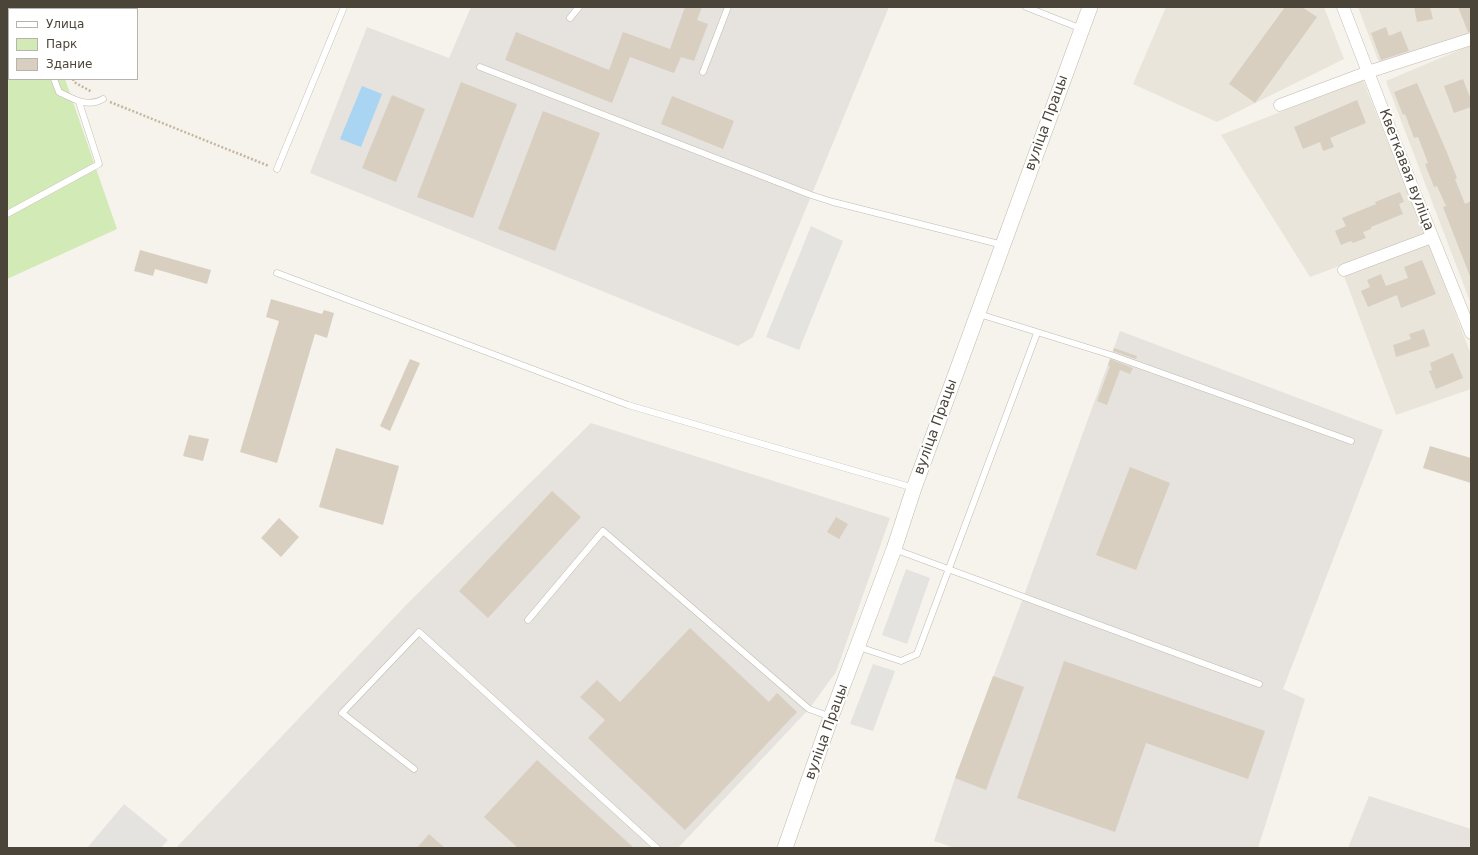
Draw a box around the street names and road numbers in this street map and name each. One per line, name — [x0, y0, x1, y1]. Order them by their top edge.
street label: вуліца Працы — [1022, 73, 1072, 173]
street label: Кветкавая вуліца — [1375, 107, 1437, 233]
street label: вуліца Працы — [911, 377, 961, 477]
street label: вуліца Працы — [802, 682, 852, 782]

